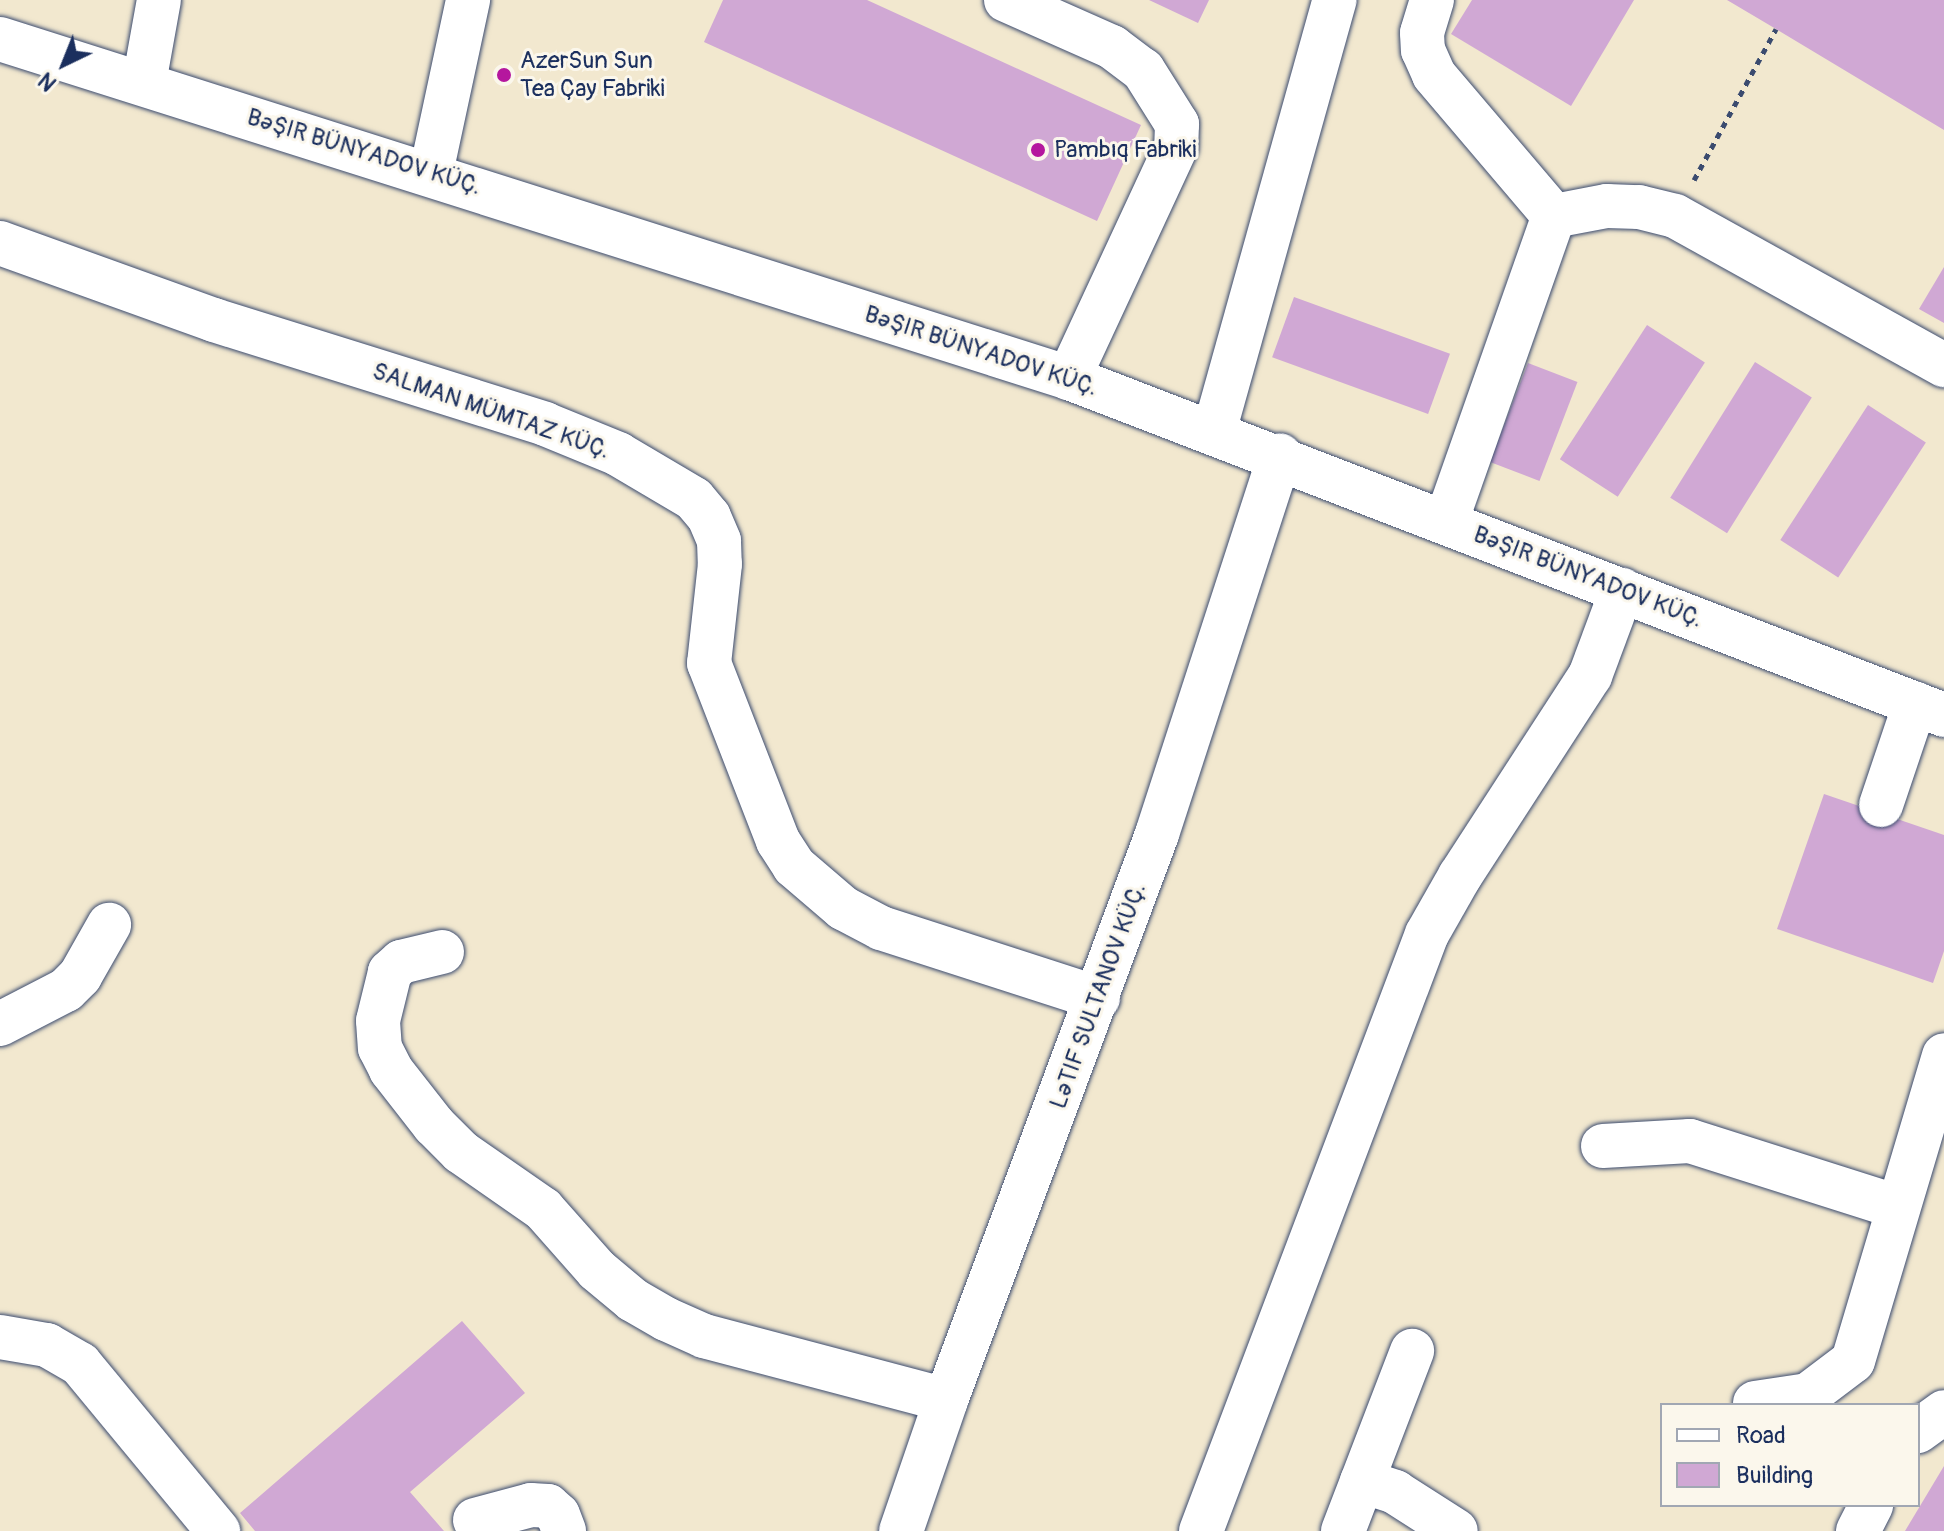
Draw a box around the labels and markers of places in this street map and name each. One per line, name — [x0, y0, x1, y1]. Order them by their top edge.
place label: AzerSun Sun Tea Çay Fabriki — [520, 47, 665, 103]
marker: AzerSun Sun Tea Çay Fabriki — [495, 66, 513, 84]
place label: Pambıq Fabriki — [1054, 136, 1197, 164]
marker: Pambıq Fabriki — [1029, 141, 1047, 159]

